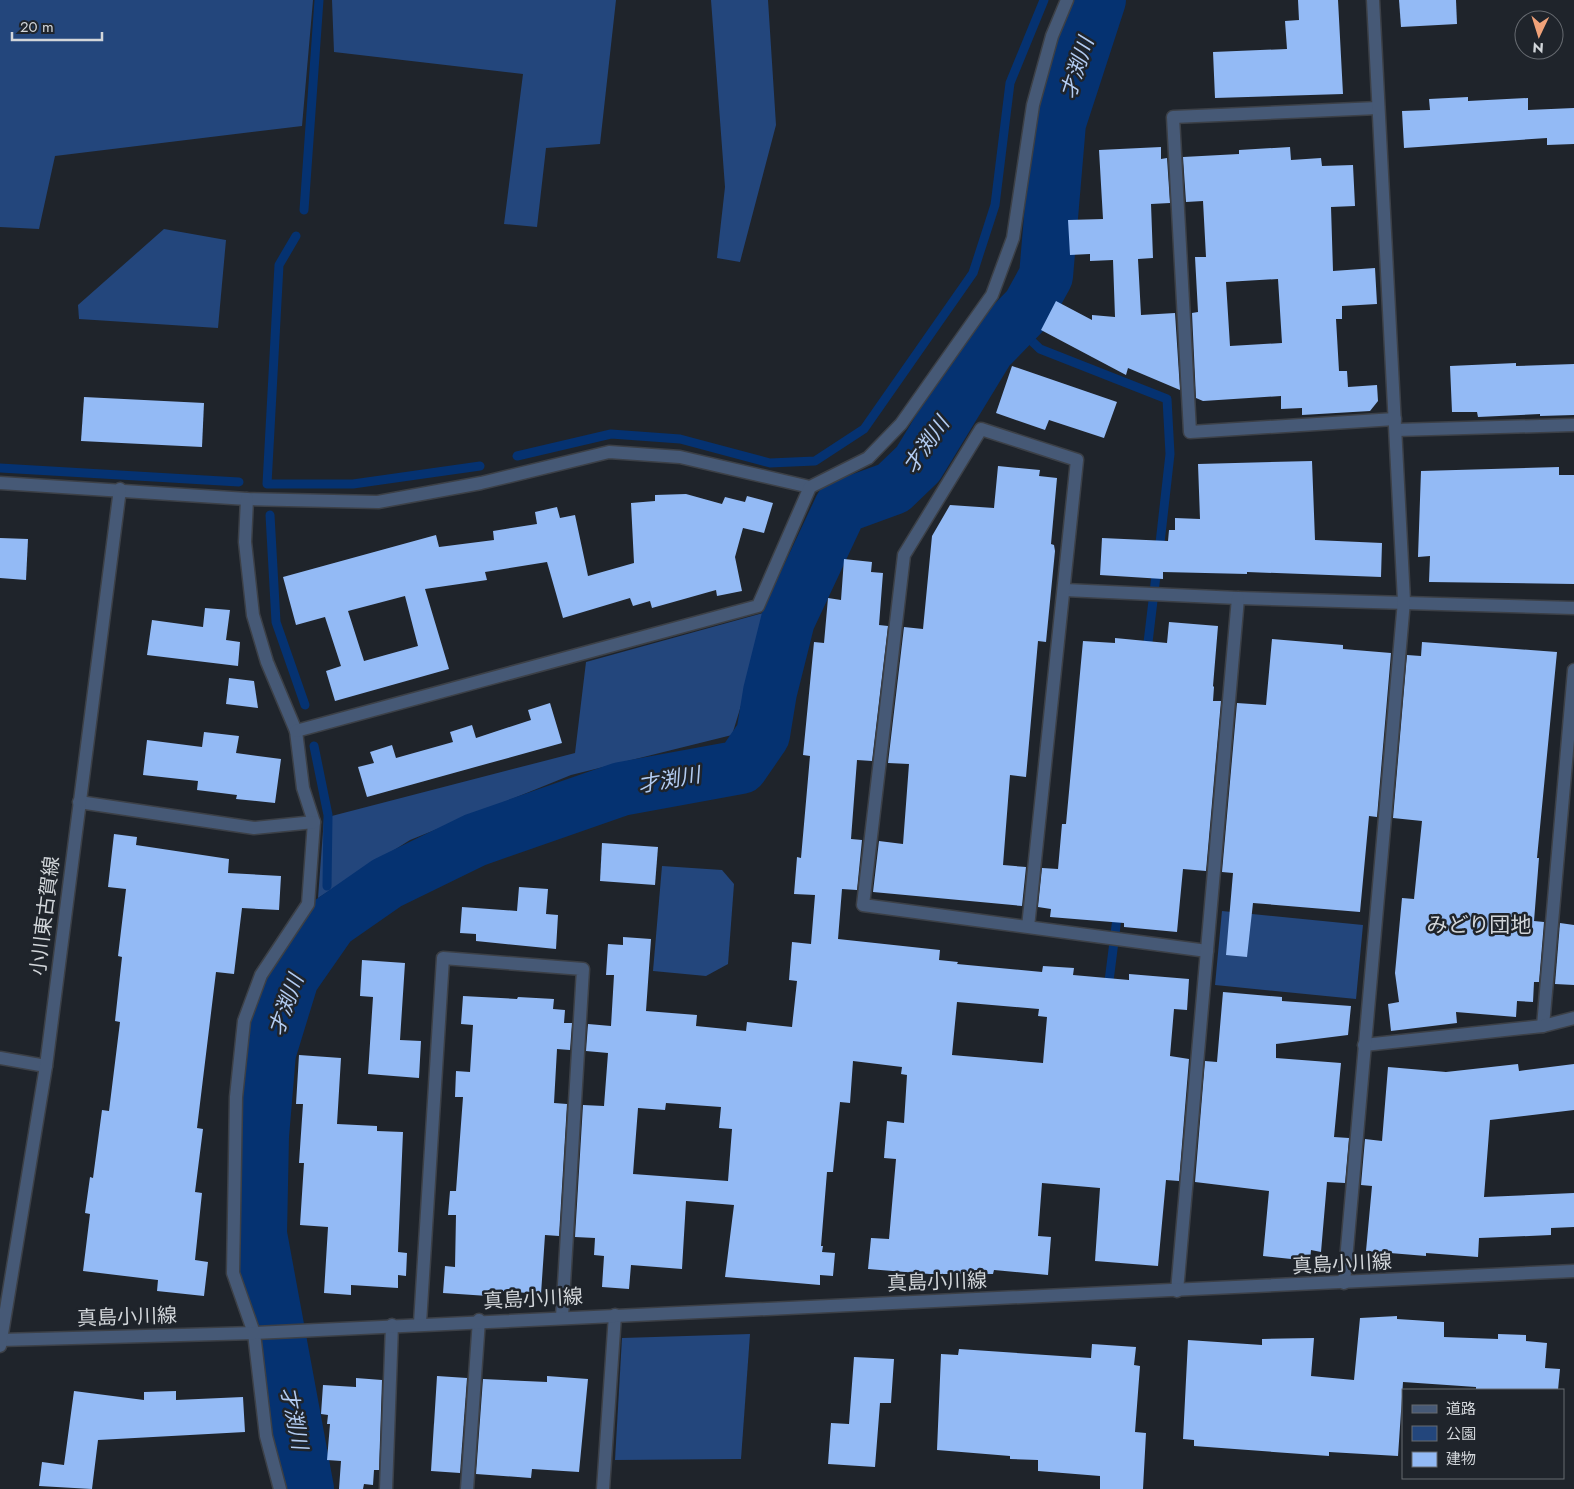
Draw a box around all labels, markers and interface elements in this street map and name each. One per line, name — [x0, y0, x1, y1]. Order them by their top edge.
scale bar — [12, 10, 102, 42]
north arrow — [1514, 10, 1564, 60]
text: 20 m — [20, 16, 54, 38]
water label: 才渕川 — [1053, 32, 1102, 103]
text: N — [1532, 38, 1544, 58]
water label: 才渕川 — [896, 409, 958, 479]
water label: 才渕川 — [635, 759, 705, 800]
street label: 小川東古賀線 — [23, 855, 67, 977]
district label: みどり団地 — [1427, 910, 1532, 940]
water label: 才渕川 — [261, 968, 312, 1040]
street label: 真島小川線 — [1291, 1247, 1393, 1281]
street label: 真島小川線 — [887, 1266, 987, 1298]
street label: 真島小川線 — [482, 1282, 584, 1316]
street label: 真島小川線 — [77, 1301, 177, 1333]
water label: 才渕川 — [273, 1384, 315, 1454]
legend — [1402, 1389, 1564, 1479]
text: 道路 — [1446, 1398, 1476, 1420]
text: 公園 — [1446, 1423, 1476, 1445]
text: 建物 — [1446, 1448, 1476, 1470]

